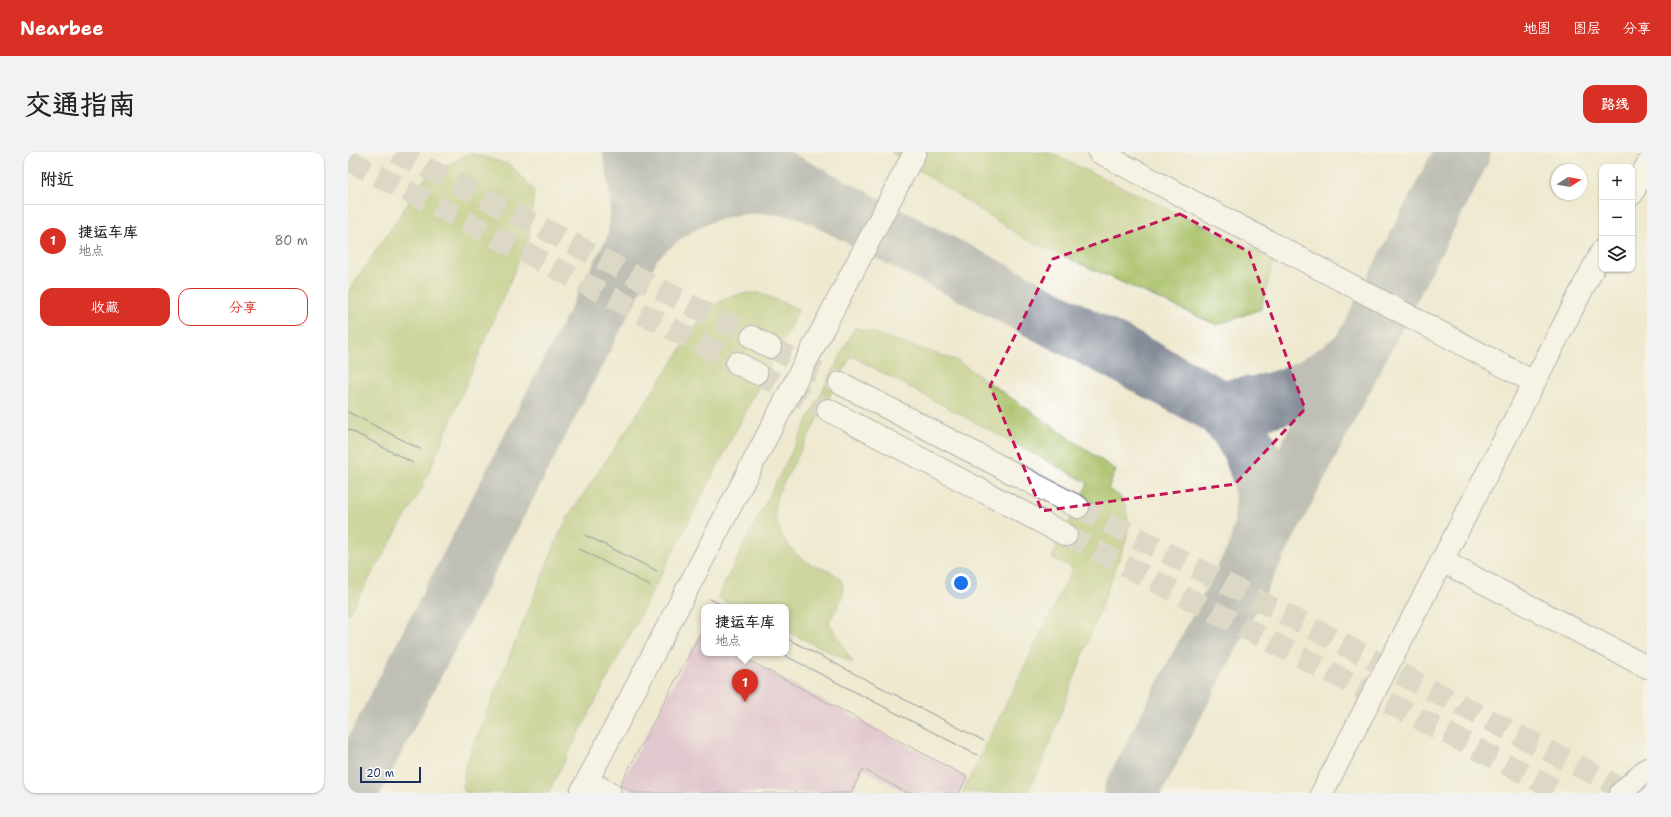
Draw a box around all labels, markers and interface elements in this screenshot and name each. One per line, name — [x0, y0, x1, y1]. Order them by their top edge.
text: Nearbee — [20, 16, 104, 41]
text: 地图 — [1523, 19, 1551, 37]
text: 图层 — [1573, 19, 1601, 37]
text: 分享 — [1623, 19, 1651, 37]
text: 交通指南 — [24, 85, 136, 123]
button: 路线 — [1583, 85, 1647, 123]
north arrow — [1551, 164, 1587, 200]
map controls — [1599, 164, 1635, 272]
button: + — [1599, 164, 1635, 200]
text: 附近 — [40, 168, 74, 190]
button: − — [1599, 200, 1635, 236]
text: 捷运车库 — [78, 222, 138, 242]
text: 1 — [50, 232, 56, 249]
text: 80 m — [274, 232, 308, 249]
button: layers — [1599, 236, 1635, 272]
text: 地点 — [78, 242, 104, 259]
button: 收藏 — [40, 288, 170, 326]
button: 分享 — [178, 288, 308, 326]
your location — [951, 573, 971, 593]
popup — [701, 604, 789, 656]
text: 捷运车库 — [715, 612, 775, 632]
text: 地点 — [715, 632, 741, 649]
pin: 1 — [732, 669, 758, 702]
scale bar — [360, 765, 421, 784]
text: 20 m — [366, 766, 394, 781]

